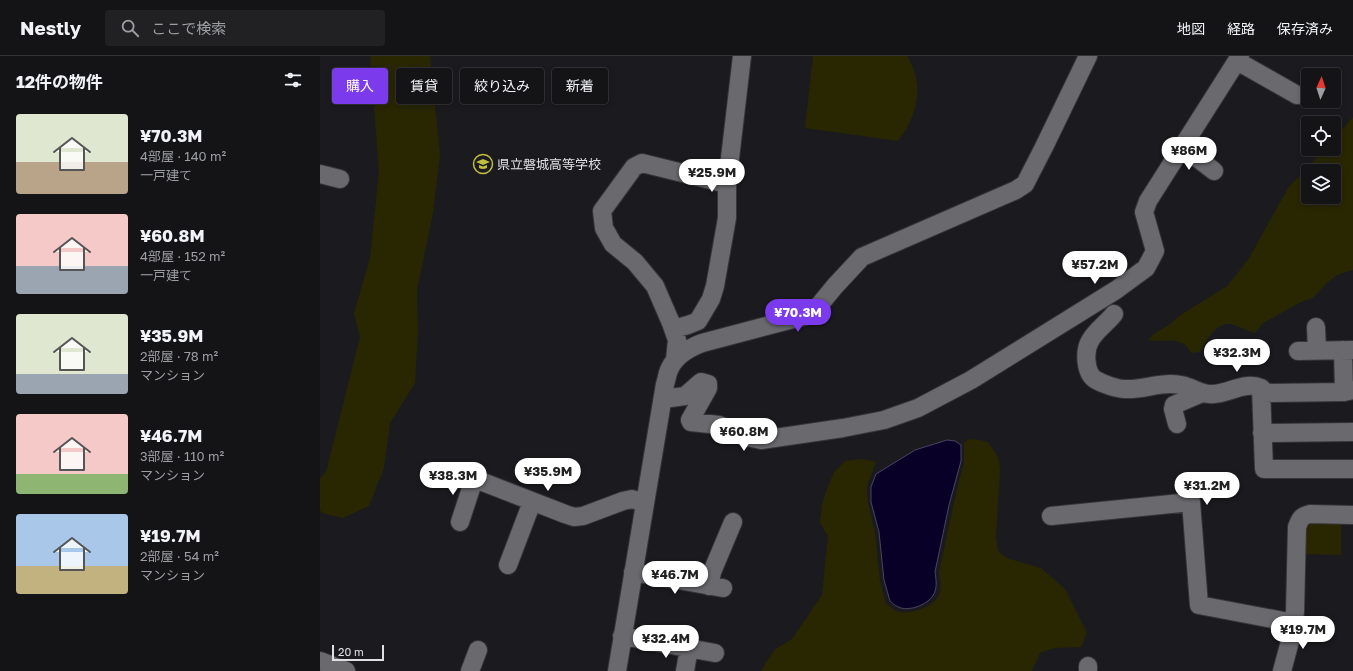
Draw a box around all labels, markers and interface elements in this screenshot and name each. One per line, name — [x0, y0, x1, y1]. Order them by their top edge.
search box — [105, 10, 385, 46]
text: Nestly — [20, 16, 81, 39]
icon: search — [119, 17, 141, 39]
text: ここで検索 — [151, 19, 226, 37]
text: 地図 — [1177, 20, 1205, 37]
text: 経路 — [1227, 20, 1255, 37]
text: 保存済み — [1277, 20, 1333, 37]
chip: 購入 — [332, 68, 388, 104]
chip: 賃貸 — [396, 68, 452, 104]
chip: 絞り込み — [460, 68, 544, 104]
chip: 新着 — [552, 68, 608, 104]
north arrow — [1301, 68, 1341, 108]
map controls — [1301, 68, 1341, 204]
icon: filters — [282, 69, 304, 91]
text: 12件の物件 — [16, 71, 103, 92]
button: locate — [1301, 116, 1341, 156]
text: ¥70.3M — [140, 125, 202, 146]
icon: home — [48, 130, 96, 178]
pin: ¥86M — [1165, 137, 1213, 171]
text: ¥86M — [1171, 142, 1207, 158]
text: 4部屋 · 140 m² — [140, 148, 226, 164]
school or university icon: 県立磐城高等学校 — [472, 153, 494, 175]
place label: 県立磐城高等学校 — [497, 156, 601, 172]
pin: ¥25.9M — [679, 159, 745, 193]
text: ¥25.9M — [688, 164, 736, 180]
button: layers — [1301, 164, 1341, 204]
text: 一戸建て — [140, 167, 192, 183]
text: ¥60.8M — [140, 225, 205, 246]
icon: home — [48, 230, 96, 278]
text: 4部屋 · 152 m² — [140, 248, 225, 264]
pin: ¥57.2M — [1062, 251, 1128, 285]
text: ¥57.2M — [1071, 256, 1119, 272]
text: 一戸建て — [140, 267, 192, 283]
pin: ¥70.3M — [765, 299, 831, 333]
text: ¥70.3M — [774, 304, 822, 320]
text: ¥35.9M — [140, 325, 203, 346]
icon: home — [48, 330, 96, 378]
pin: ¥32.3M — [1204, 339, 1270, 373]
text: ¥32.3M — [1213, 344, 1261, 360]
text: 2部屋 · 78 m² — [140, 348, 218, 364]
text: マンション — [140, 367, 205, 383]
pin: ¥60.8M — [711, 418, 777, 452]
text: ¥60.8M — [719, 423, 769, 439]
text: ¥46.7M — [140, 425, 202, 446]
icon: home — [48, 430, 96, 478]
text: 3部屋 · 110 m² — [140, 448, 224, 464]
pin: ¥35.9M — [515, 458, 581, 492]
pin: ¥38.3M — [420, 462, 486, 496]
text: ¥35.9M — [524, 463, 572, 479]
text: マンション — [140, 467, 205, 483]
text: ¥38.3M — [429, 467, 477, 483]
pin: ¥31.2M — [1174, 472, 1240, 506]
text: ¥31.2M — [1184, 477, 1230, 493]
text: ¥19.7M — [140, 525, 201, 546]
icon: home — [48, 530, 96, 578]
text: 2部屋 · 54 m² — [140, 548, 219, 564]
pin: ¥46.7M — [642, 561, 708, 595]
text: ¥46.7M — [651, 566, 699, 582]
text: マンション — [140, 567, 205, 583]
pin: ¥19.7M — [1270, 616, 1336, 650]
text: ¥19.7M — [1280, 621, 1326, 637]
pin: ¥32.4M — [633, 625, 699, 659]
text: ¥32.4M — [642, 630, 690, 646]
scale bar — [332, 643, 384, 662]
text: 20 m — [338, 645, 364, 658]

